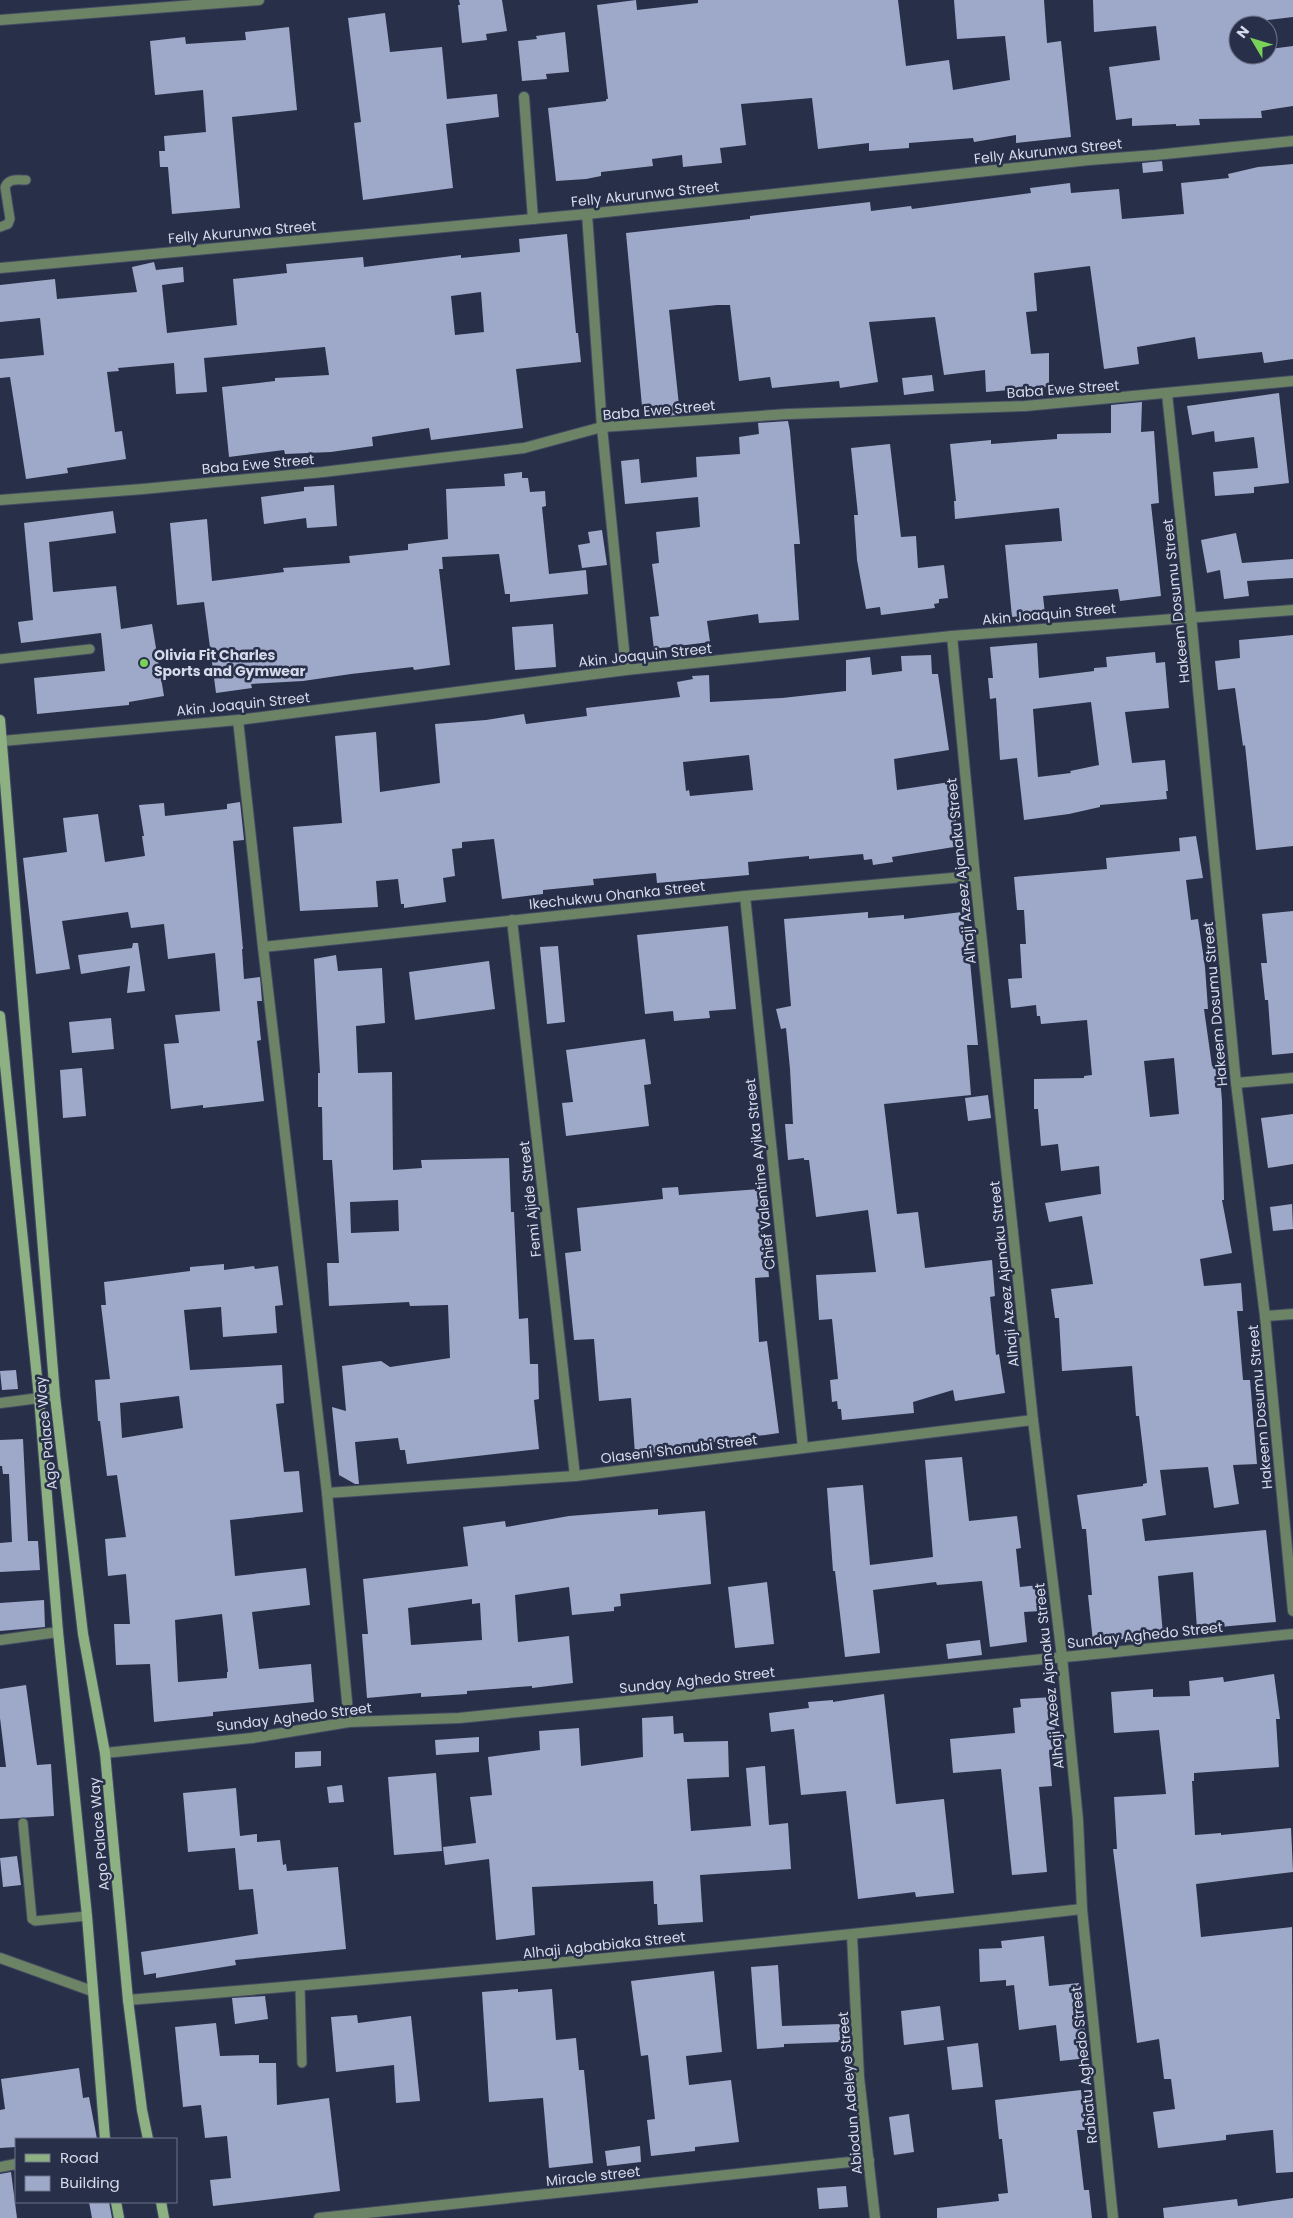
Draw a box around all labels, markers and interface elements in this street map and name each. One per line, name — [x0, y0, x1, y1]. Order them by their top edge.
north arrow — [1228, 15, 1278, 65]
text: N — [1232, 22, 1254, 42]
street label: Felly Akurunwa Street — [973, 133, 1123, 169]
street label: Felly Akurunwa Street — [570, 176, 720, 212]
street label: Felly Akurunwa Street — [167, 216, 317, 248]
street label: Baba Ewe Street — [1006, 375, 1120, 403]
street label: Baba Ewe Street — [602, 395, 716, 425]
street label: Baba Ewe Street — [201, 449, 315, 479]
street label: Hakeem Dosumu Street — [1157, 518, 1195, 684]
street label: Akin Joaquin Street — [981, 598, 1117, 630]
street label: Akin Joaquin Street — [577, 638, 713, 672]
place label: Olivia Fit Charles Sports and Gymwear — [154, 645, 306, 681]
marker: Olivia Fit Charles Sports and Gymwear — [138, 657, 150, 669]
street label: Akin Joaquin Street — [175, 687, 311, 721]
street label: Alhaji Azeez Ajanaku Street — [941, 777, 981, 965]
street label: Ikechukwu Ohanka Street — [528, 876, 706, 914]
street label: Hakeem Dosumu Street — [1198, 921, 1232, 1087]
street label: Chief Valentine Ayika Street — [740, 1077, 780, 1271]
street label: Femi Ajide Street — [514, 1140, 546, 1258]
street label: Alhaji Azeez Ajanaku Street — [984, 1180, 1024, 1368]
street label: Hakeem Dosumu Street — [1243, 1324, 1277, 1490]
street label: Ago Palace Way — [30, 1375, 62, 1491]
street label: Olaseni Shonubi Street — [599, 1429, 759, 1469]
street label: Alhaji Azeez Ajanaku Street — [1029, 1582, 1069, 1770]
street label: Sunday Aghedo Street — [1066, 1617, 1224, 1653]
street label: Sunday Aghedo Street — [618, 1662, 776, 1698]
street label: Sunday Aghedo Street — [215, 1698, 373, 1736]
street label: Ago Palace Way — [84, 1776, 114, 1892]
street label: Alhaji Agbabiaka Street — [522, 1927, 686, 1963]
street label: Rabiatu Aghedo Street — [1066, 1985, 1102, 2145]
street label: Abiodun Adeleye Street — [833, 2011, 867, 2175]
legend — [15, 2138, 178, 2203]
text: Road — [60, 2147, 99, 2168]
street label: Miracle street — [545, 2161, 641, 2191]
text: Building — [60, 2172, 120, 2193]

